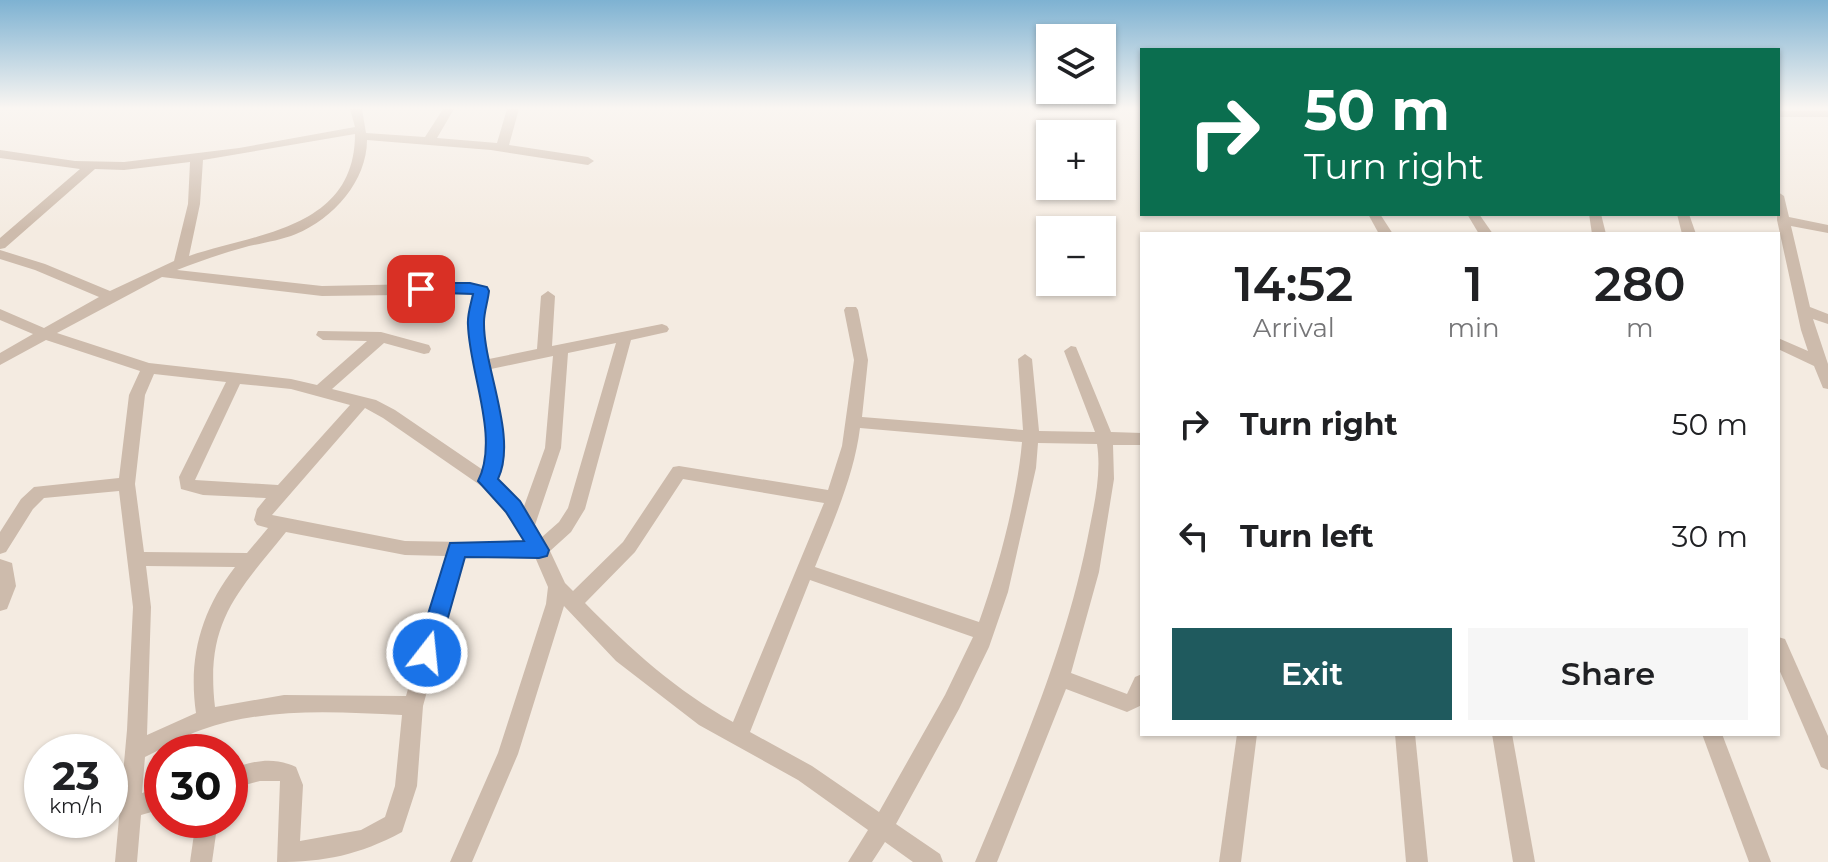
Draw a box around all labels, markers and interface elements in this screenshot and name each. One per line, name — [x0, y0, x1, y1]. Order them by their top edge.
map controls — [1036, 24, 1116, 296]
button: layers — [1036, 24, 1116, 104]
text: 50 m — [1304, 76, 1450, 144]
icon: right — [1172, 80, 1276, 184]
button: + — [1036, 120, 1116, 200]
text: Turn right — [1304, 144, 1484, 188]
button: − — [1036, 216, 1116, 296]
pin — [387, 255, 455, 323]
text: 14:52 — [1234, 255, 1353, 313]
text: 1 — [1464, 255, 1483, 313]
text: 280 — [1594, 255, 1686, 313]
icon: arrive — [399, 267, 443, 311]
text: Arrival — [1253, 312, 1335, 344]
text: min — [1447, 312, 1500, 344]
text: m — [1626, 312, 1654, 344]
icon: right — [1172, 402, 1216, 446]
text: Turn right — [1240, 406, 1397, 443]
text: 50 m — [1671, 406, 1748, 443]
icon: left — [1172, 514, 1216, 558]
text: Turn left — [1240, 518, 1373, 555]
text: 30 m — [1672, 518, 1748, 555]
position arrow — [385, 611, 469, 695]
button: Exit — [1172, 628, 1452, 720]
button: Share — [1468, 628, 1748, 720]
speed limit sign: 30 — [144, 734, 248, 838]
text: 23 — [52, 751, 100, 800]
text: km/h — [49, 794, 103, 818]

